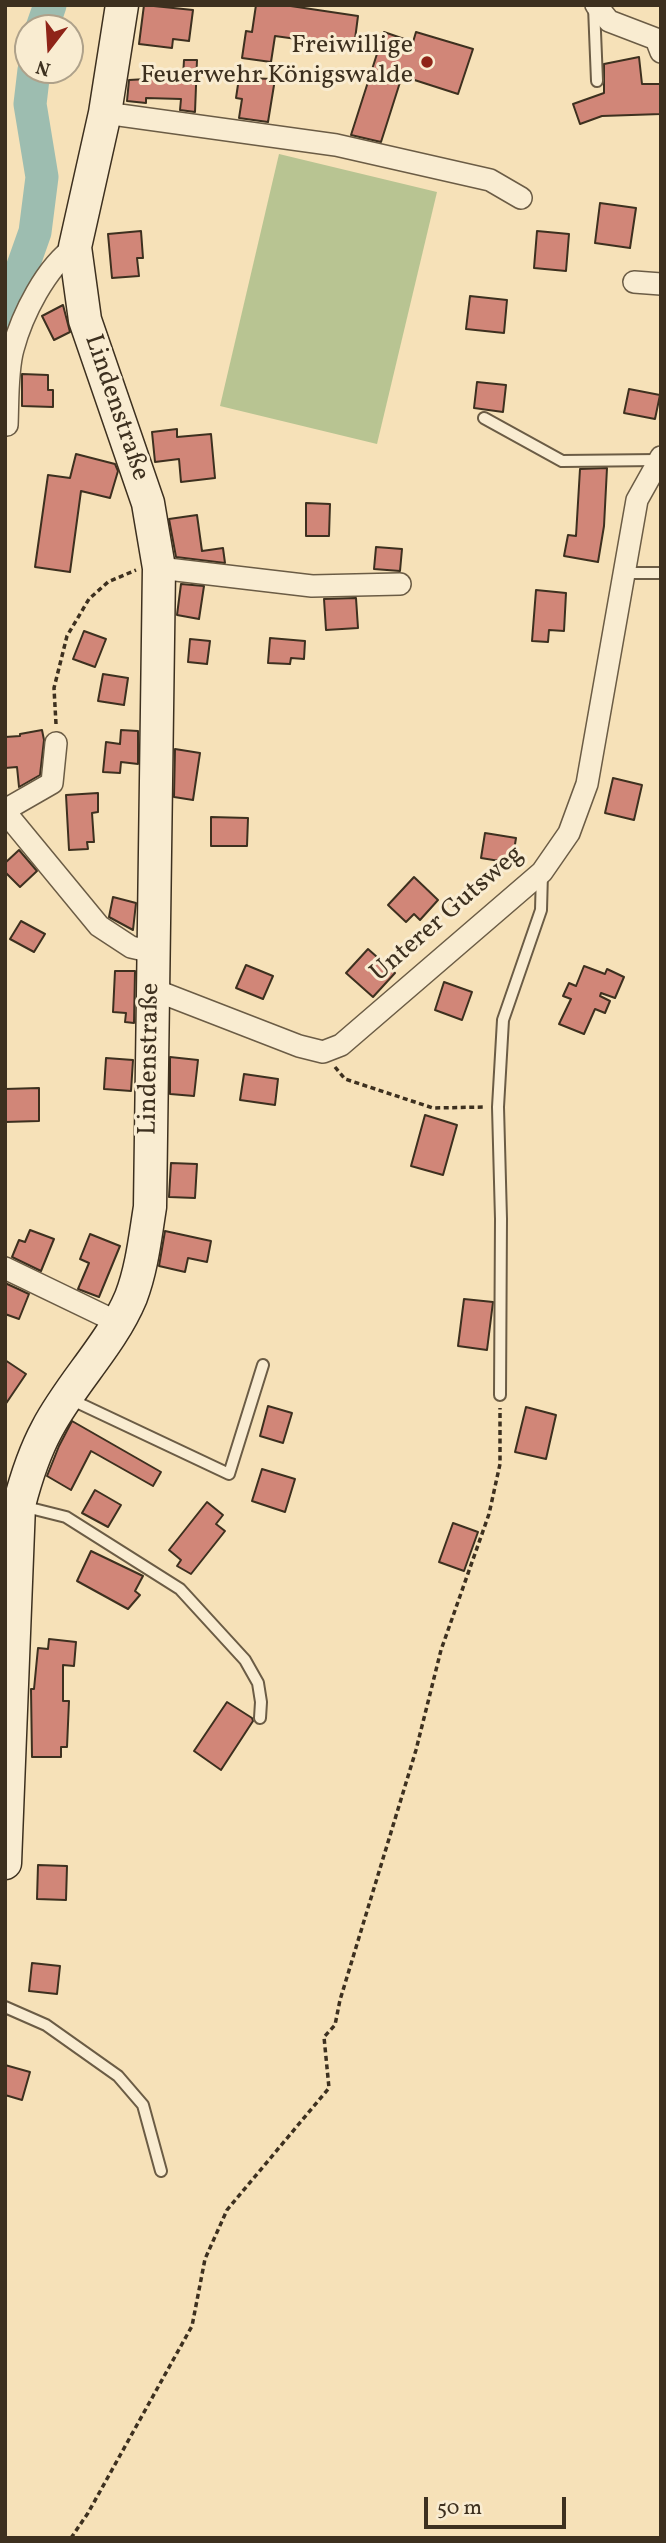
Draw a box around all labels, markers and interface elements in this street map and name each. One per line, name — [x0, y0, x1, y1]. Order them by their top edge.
north arrow — [14, 14, 84, 84]
place label: Freiwillige Feuerwehr Königswalde — [140, 31, 413, 92]
text: N — [33, 53, 54, 82]
marker: Freiwillige Feuerwehr Königswalde — [419, 54, 435, 70]
street label: Lindenstraße — [75, 331, 155, 485]
street label: Unterer Gutsweg — [365, 840, 531, 990]
street label: Lindenstraße — [134, 983, 168, 1135]
scale bar — [428, 2484, 570, 2528]
text: 50 m — [437, 2494, 482, 2523]

